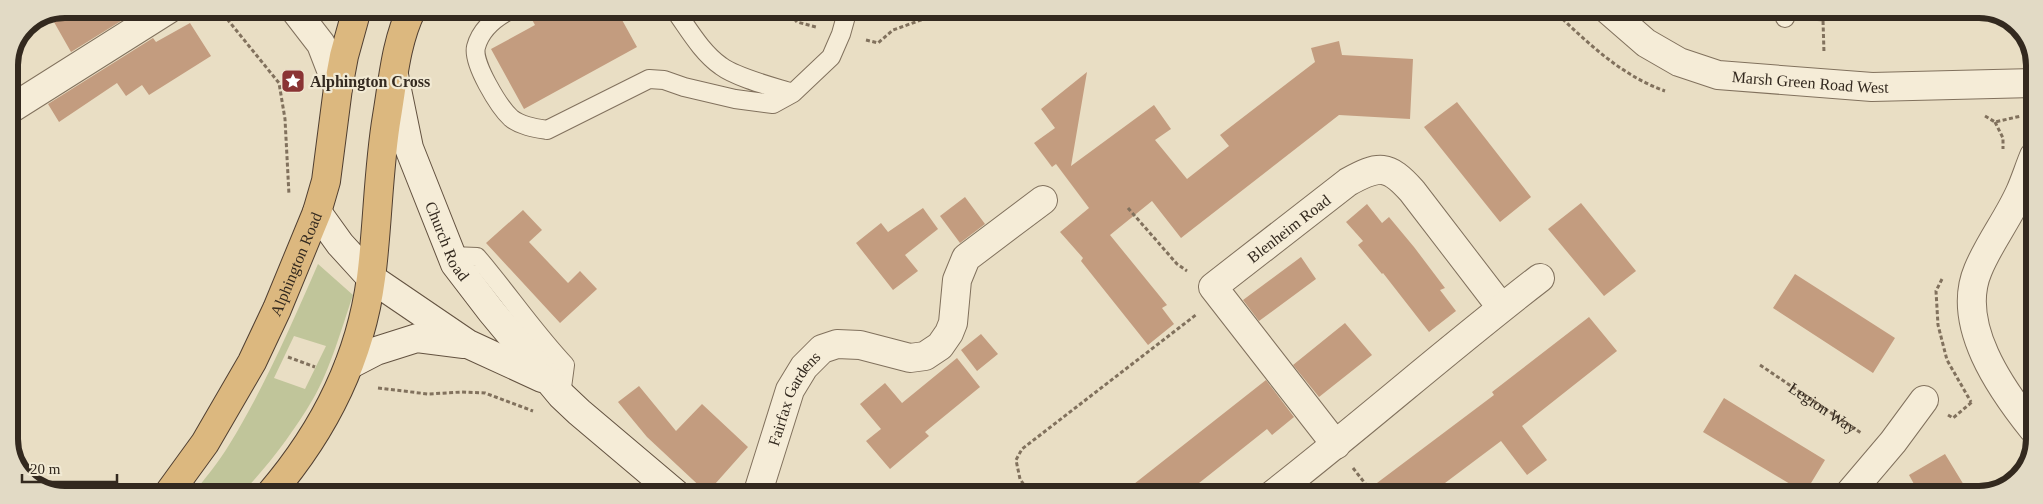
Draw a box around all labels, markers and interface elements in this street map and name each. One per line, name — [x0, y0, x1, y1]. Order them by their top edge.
place icon: Alphington Cross — [280, 68, 306, 94]
street label: Marsh Green Road West — [1731, 68, 1889, 96]
place label: Alphington Cross — [310, 73, 430, 91]
street label: Blenheim Road — [1244, 191, 1333, 266]
street label: Church Road — [422, 199, 473, 284]
street label: Alphington Road — [266, 210, 325, 319]
street label: Fairfax Gardens — [765, 348, 823, 448]
street label: Legion Way — [1786, 379, 1860, 437]
scale bar — [22, 452, 118, 484]
text: 20 m — [30, 461, 61, 477]

